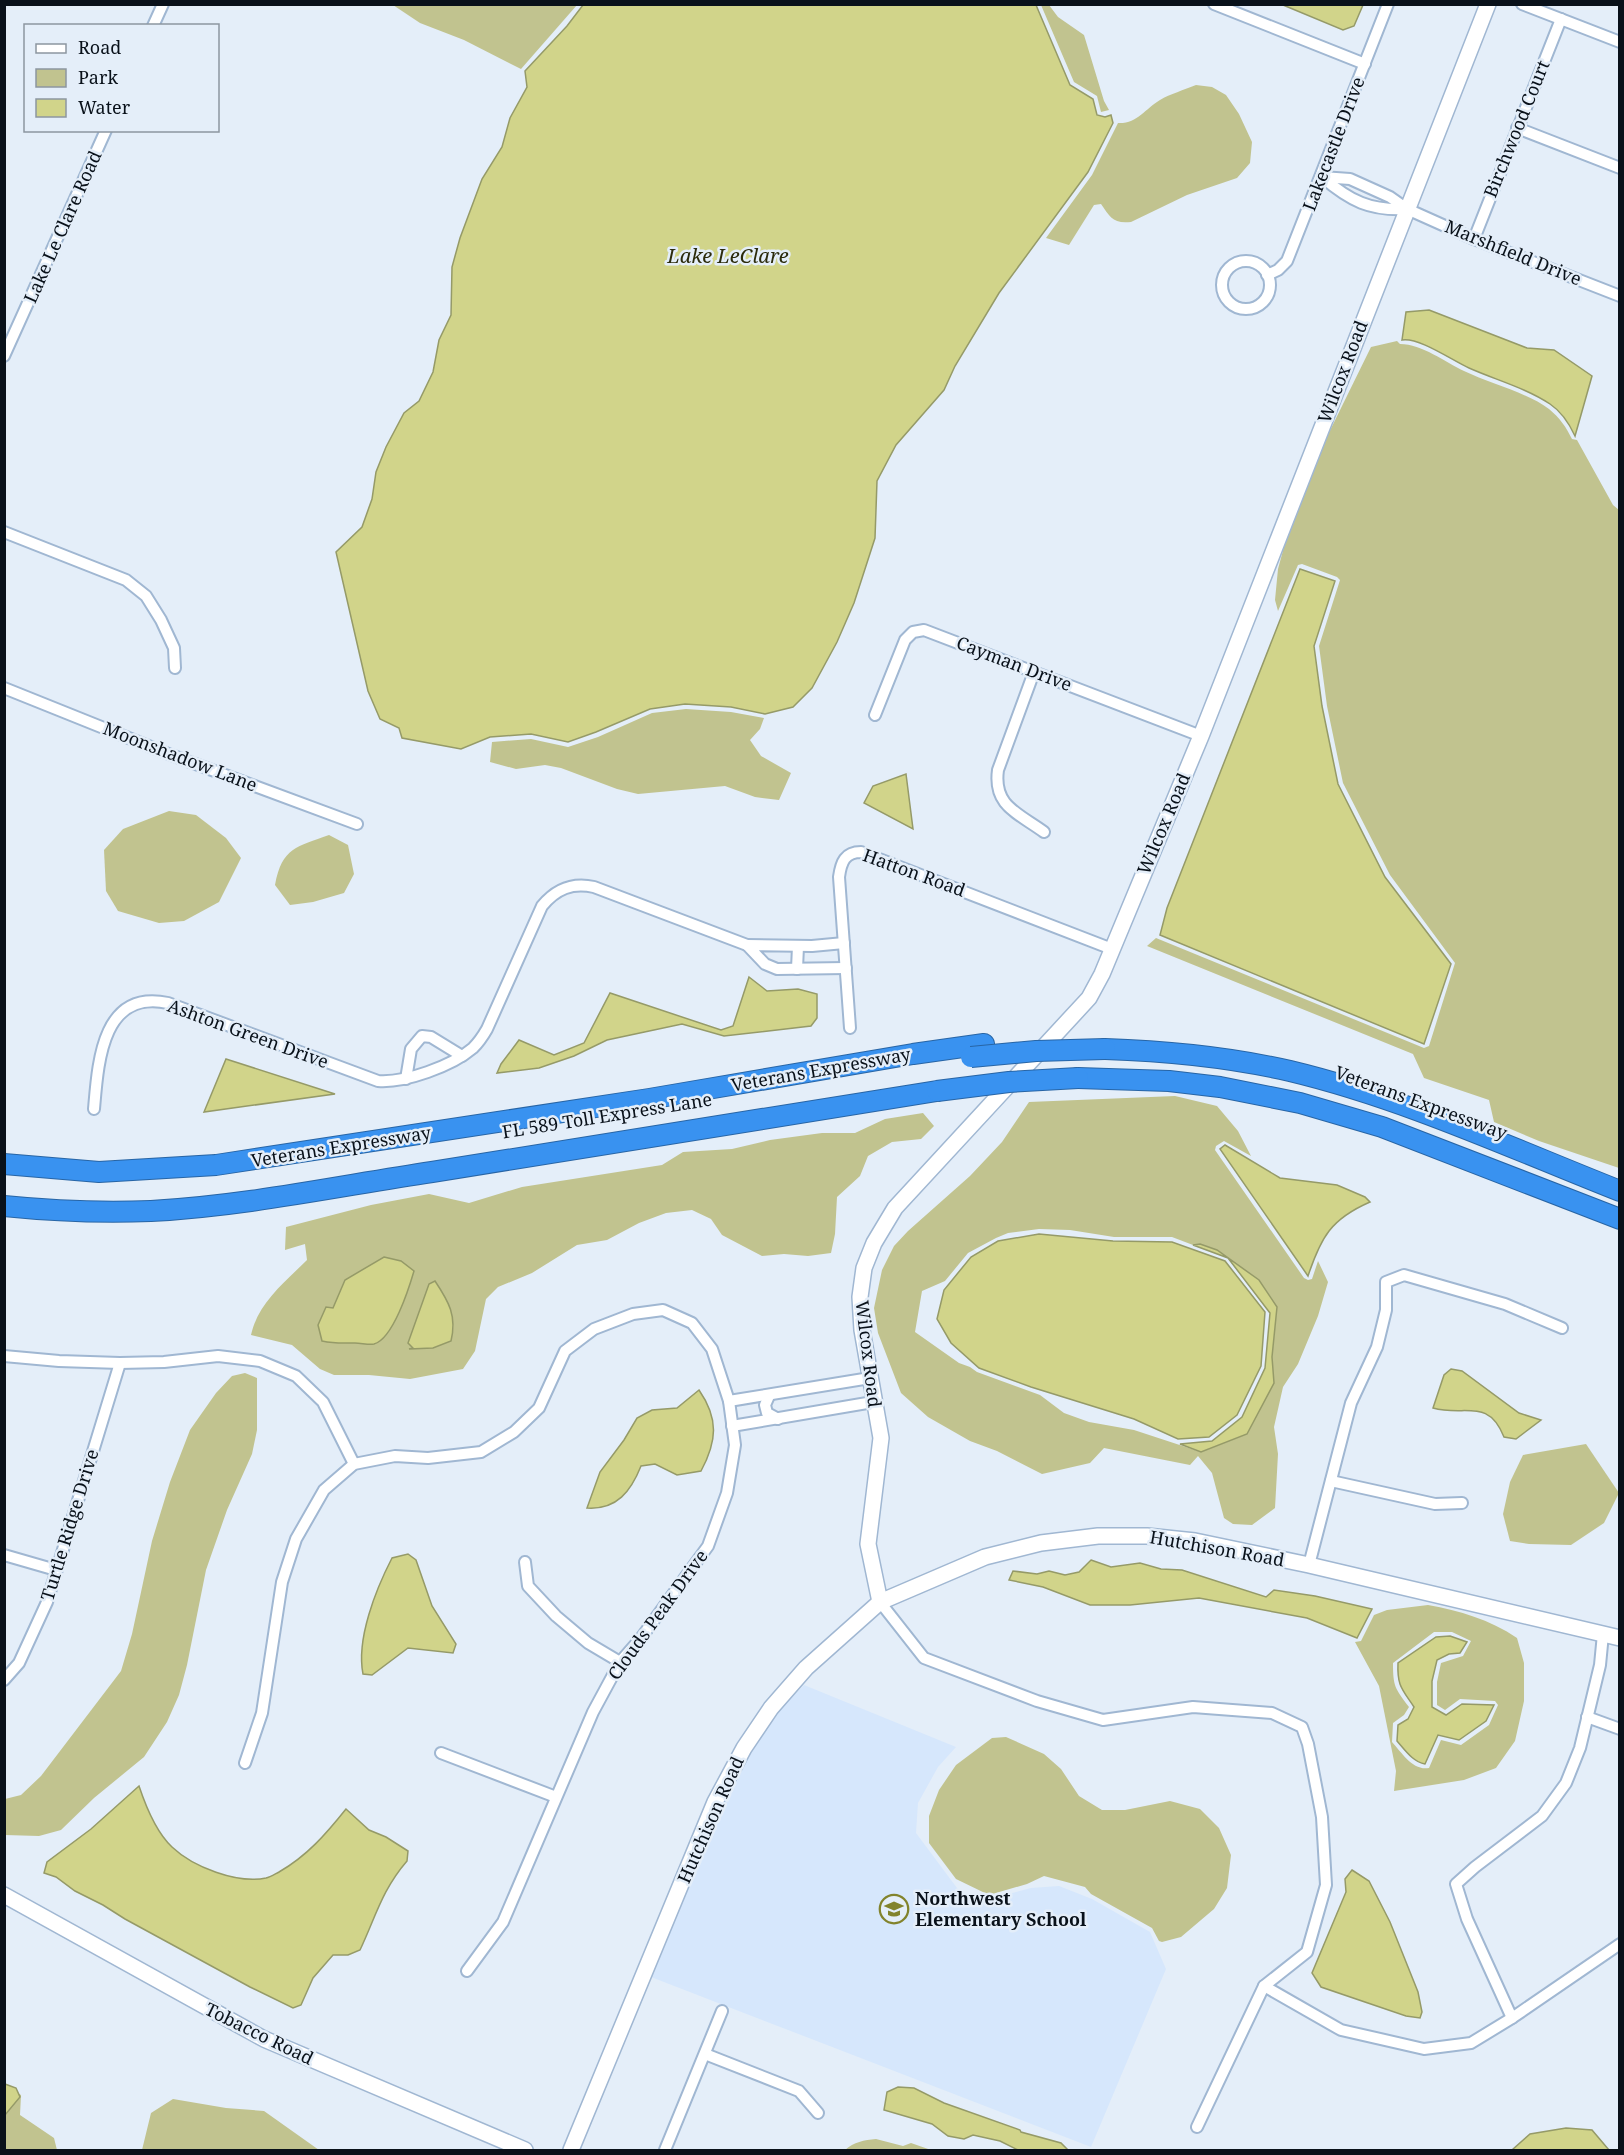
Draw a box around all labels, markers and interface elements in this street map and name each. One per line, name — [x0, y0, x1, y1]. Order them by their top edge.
legend — [24, 24, 219, 132]
text: Road — [78, 35, 121, 59]
street label: Birchwood Court — [1478, 56, 1555, 201]
text: Park — [78, 65, 118, 89]
street label: Lakecastle Drive — [1296, 73, 1370, 214]
text: Water — [78, 95, 131, 119]
street label: Lake Le Clare Road — [18, 147, 106, 307]
street label: Marshfield Drive — [1442, 214, 1585, 290]
water label: Lake LeClare — [666, 242, 789, 269]
street label: Wilcox Road — [1312, 317, 1373, 426]
street label: Cayman Drive — [953, 630, 1076, 696]
street label: Moonshadow Lane — [100, 716, 261, 797]
street label: Wilcox Road — [1131, 769, 1195, 878]
street label: Hatton Road — [860, 842, 969, 902]
street label: Ashton Green Drive — [165, 993, 332, 1073]
street label: Veterans Expressway — [729, 1041, 913, 1097]
street label: Veterans Expressway — [1332, 1060, 1512, 1145]
street label: FL 589 Toll Express Lane — [500, 1087, 713, 1143]
street label: Veterans Expressway — [249, 1120, 433, 1172]
street label: Wilcox Road — [851, 1299, 887, 1409]
street label: Turtle Ridge Drive — [35, 1446, 103, 1603]
street label: Hutchison Road — [1148, 1524, 1286, 1572]
street label: Clouds Peak Drive — [602, 1544, 713, 1684]
street label: Hutchison Road — [671, 1752, 749, 1887]
place label: Northwest Elementary School — [915, 1886, 1087, 1931]
school or university icon: Northwest Elementary School — [878, 1893, 910, 1925]
street label: Tobacco Road — [201, 1996, 318, 2070]

